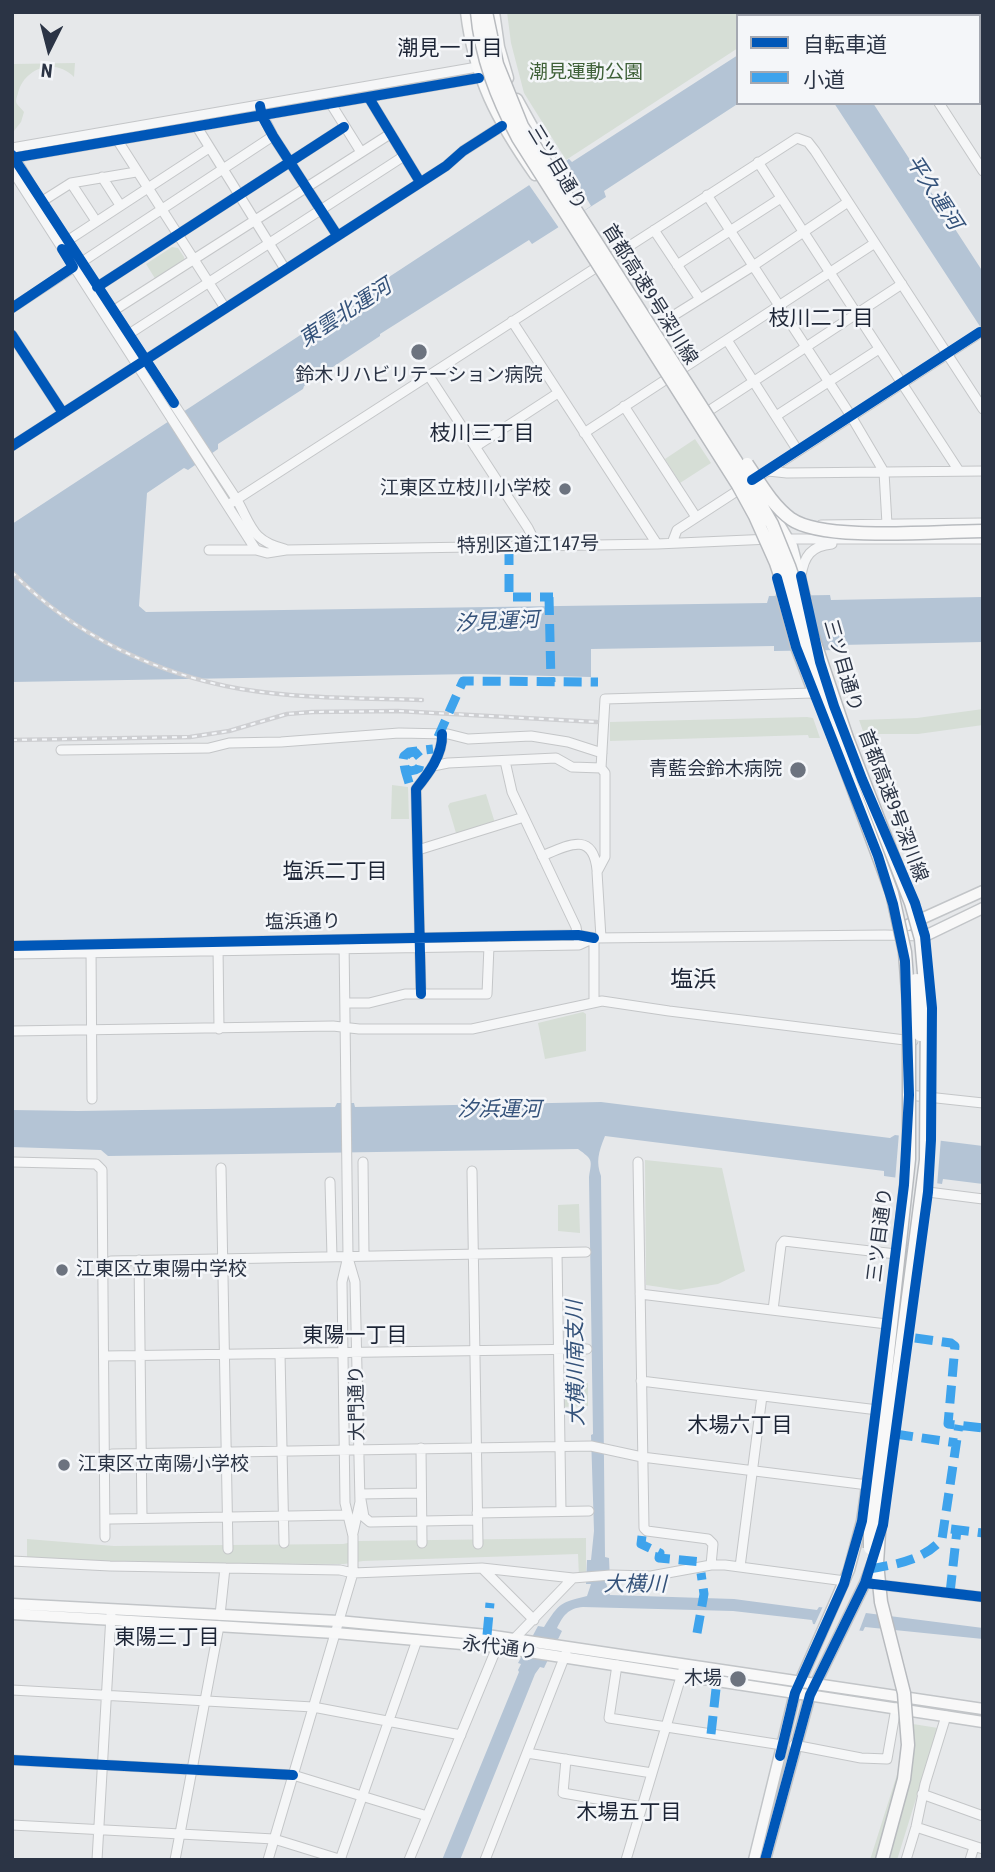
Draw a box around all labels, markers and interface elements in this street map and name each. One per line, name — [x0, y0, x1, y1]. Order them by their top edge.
north arrow — [14, 14, 84, 84]
legend — [736, 14, 981, 105]
text: 自転車道 — [803, 33, 887, 57]
district label: 潮見一丁目 — [398, 37, 502, 63]
text: N — [40, 58, 54, 82]
park label: 潮見運動公園 — [529, 62, 643, 84]
text: 小道 — [803, 68, 845, 92]
street label: 三ツ目通り — [522, 121, 590, 215]
water label: 平久運河 — [900, 151, 966, 235]
street label: 首都高速9号深川線 — [597, 221, 701, 369]
water label: 東雲北運河 — [295, 275, 397, 353]
district label: 枝川二丁目 — [769, 307, 873, 333]
marker: 鈴木リハビリテーション病院 — [409, 342, 429, 362]
place label: 鈴木リハビリテーション病院 — [296, 365, 542, 387]
district label: 枝川三丁目 — [430, 422, 534, 448]
place label: 江東区立枝川小学校 — [380, 478, 551, 500]
marker: 江東区立枝川小学校 — [557, 481, 573, 497]
street label: 特別区道江147号 — [457, 533, 599, 559]
water label: 汐見運河 — [454, 608, 540, 638]
street label: 三ツ目通り — [818, 617, 866, 715]
street label: 首都高速9号深川線 — [852, 727, 932, 885]
place label: 青藍会鈴木病院 — [649, 759, 782, 781]
marker: 青藍会鈴木病院 — [788, 760, 808, 780]
district label: 塩浜二丁目 — [283, 860, 387, 886]
street label: 塩浜通り — [265, 911, 341, 935]
district label: 塩浜 — [670, 967, 716, 995]
water label: 汐浜運河 — [457, 1098, 541, 1124]
street label: 三ツ目通り — [864, 1186, 898, 1284]
place label: 江東区立東陽中学校 — [76, 1259, 247, 1281]
marker: 江東区立東陽中学校 — [54, 1262, 70, 1278]
water label: 大横川南支川 — [563, 1300, 591, 1426]
district label: 東陽一丁目 — [303, 1324, 407, 1350]
street label: 大門通り — [346, 1365, 370, 1441]
district label: 木場六丁目 — [688, 1414, 792, 1440]
place label: 江東区立南陽小学校 — [78, 1454, 249, 1476]
marker: 江東区立南陽小学校 — [56, 1457, 72, 1473]
water label: 大横川 — [604, 1573, 666, 1599]
district label: 東陽三丁目 — [115, 1626, 219, 1652]
street label: 永代通り — [461, 1633, 539, 1665]
place label: 木場 — [684, 1668, 722, 1690]
marker: 木場 — [728, 1669, 748, 1689]
district label: 木場五丁目 — [577, 1801, 681, 1827]

